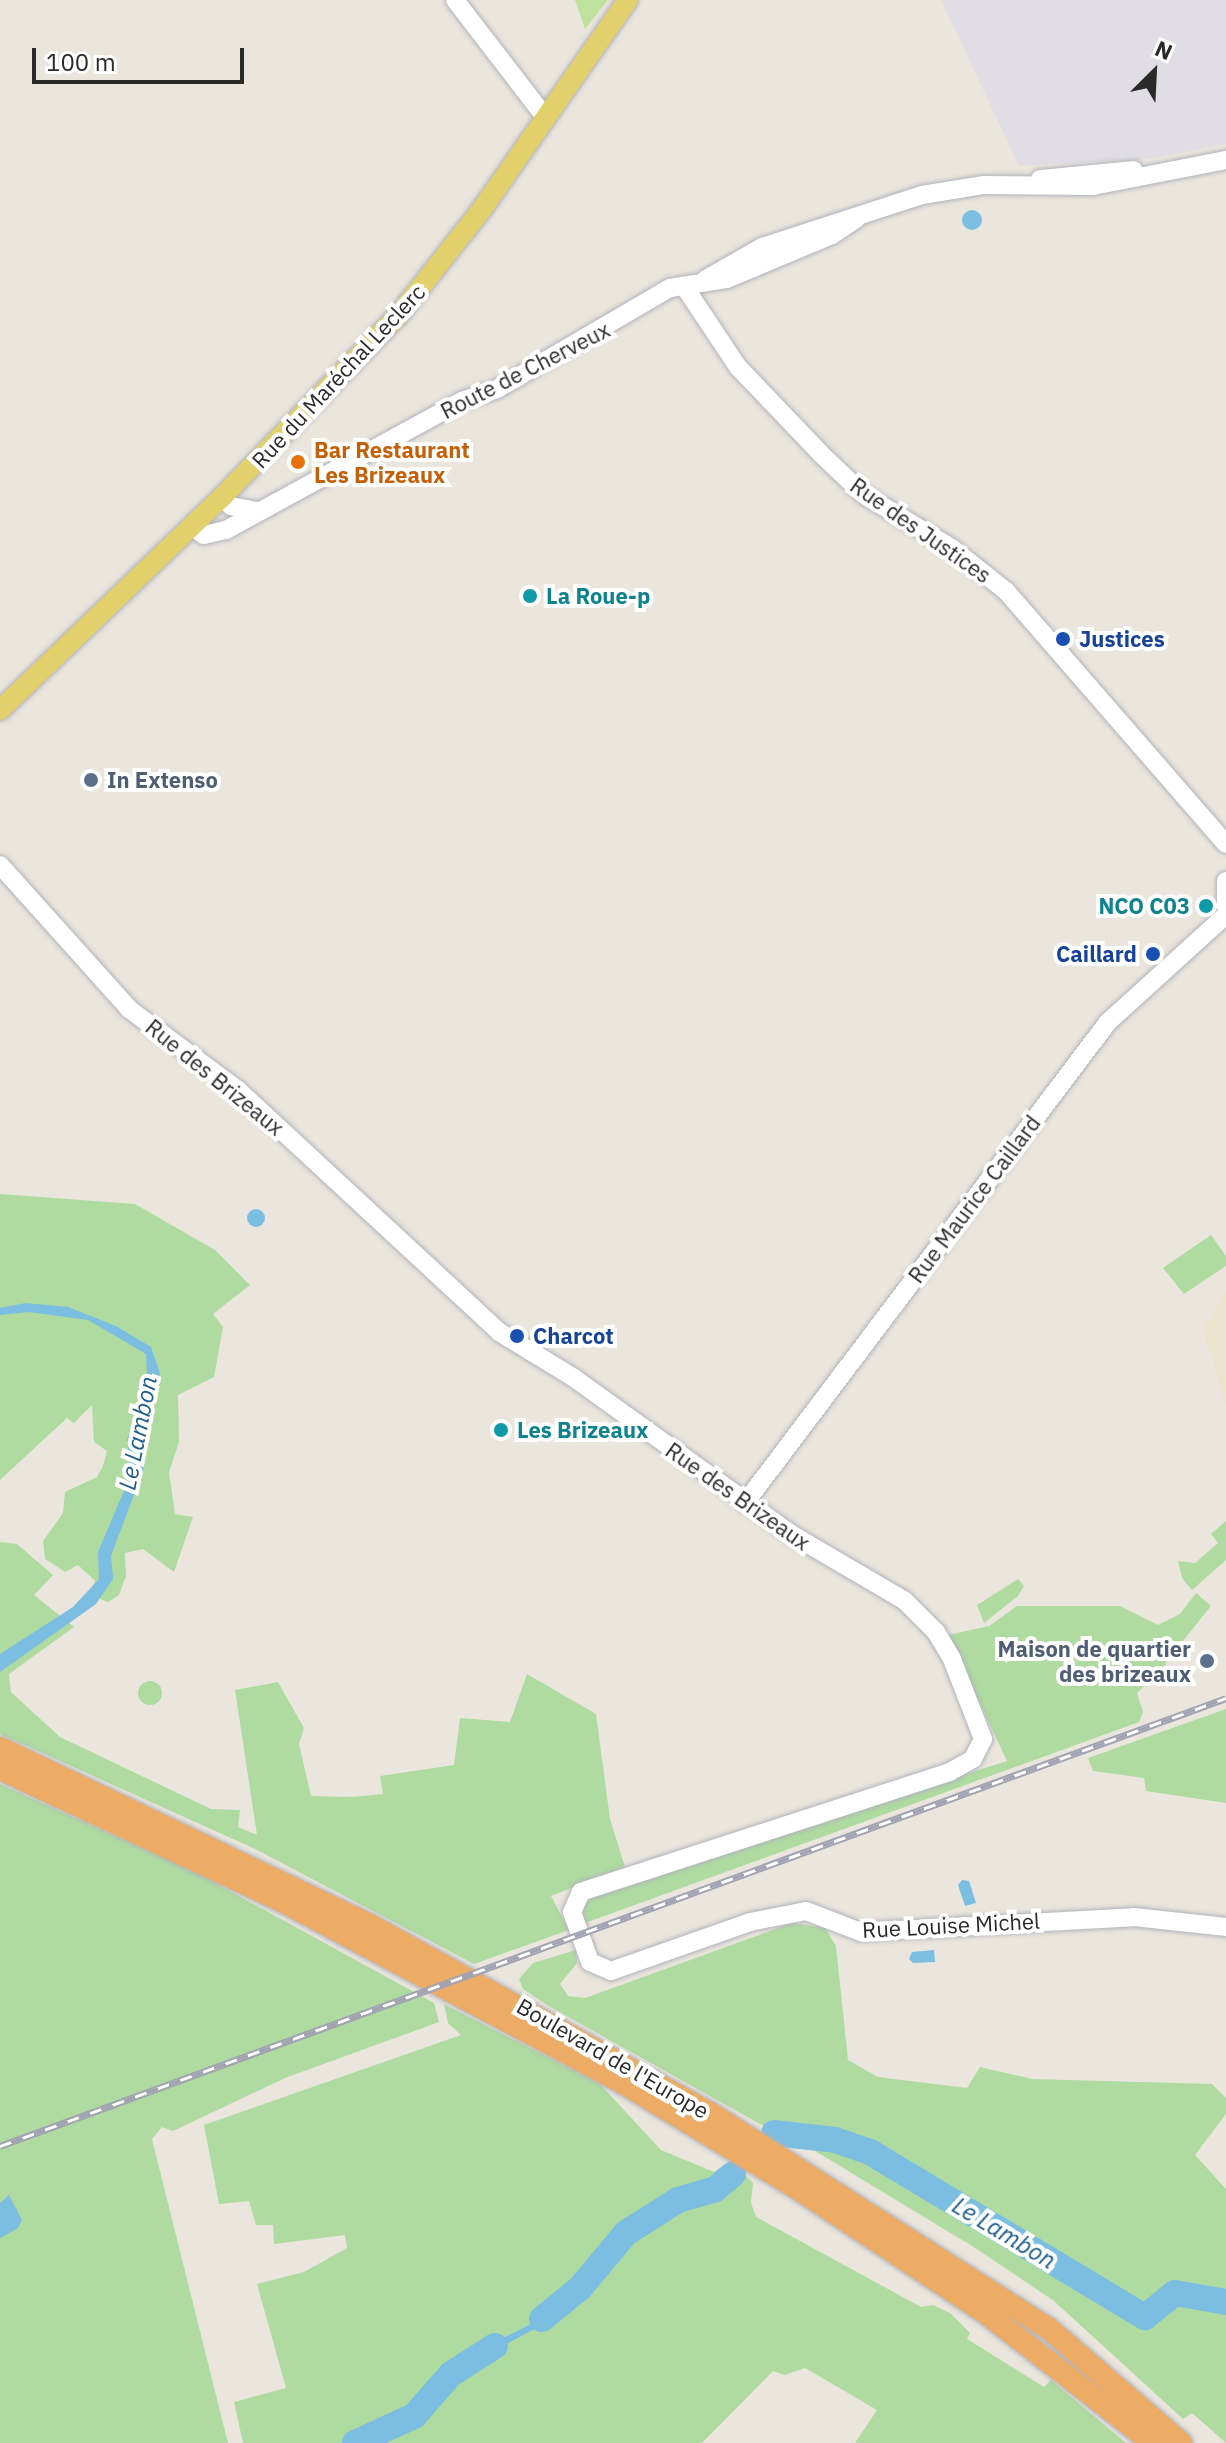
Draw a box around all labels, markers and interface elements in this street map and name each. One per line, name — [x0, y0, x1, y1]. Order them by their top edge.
scale bar — [36, 32, 248, 82]
north arrow — [1114, 32, 1194, 112]
text: N — [1151, 33, 1177, 66]
text: 100 m — [46, 46, 116, 78]
street label: Rue du Maréchal Leclerc — [246, 279, 430, 473]
street label: Route de Cherveux — [436, 316, 614, 424]
place label: Bar Restaurant Les Brizeaux — [314, 436, 470, 488]
marker: Bar Restaurant Les Brizeaux — [289, 453, 307, 471]
street label: Rue des Justices — [846, 472, 996, 588]
place label: La Roue-p — [546, 583, 650, 609]
marker: La Roue-p — [521, 587, 539, 605]
place label: Justices — [1079, 626, 1165, 652]
marker: Justices — [1054, 630, 1072, 648]
place label: In Extenso — [107, 767, 218, 793]
marker: In Extenso — [82, 771, 100, 789]
place label: NCO C03 — [1098, 893, 1190, 919]
marker: NCO C03 — [1197, 897, 1215, 915]
place label: Caillard — [1056, 941, 1137, 967]
marker: Caillard — [1144, 945, 1162, 963]
street label: Rue des Brizeaux — [141, 1013, 289, 1141]
street label: Rue Maurice Caillard — [902, 1110, 1046, 1288]
place label: Charcot — [533, 1323, 614, 1349]
marker: Charcot — [508, 1327, 526, 1345]
water label: Le Lambon — [113, 1374, 163, 1492]
place label: Les Brizeaux — [517, 1417, 648, 1443]
marker: Les Brizeaux — [492, 1421, 510, 1439]
street label: Rue des Brizeaux — [661, 1436, 815, 1556]
place label: Maison de quartier des brizeaux — [997, 1635, 1191, 1686]
marker: Maison de quartier des brizeaux — [1198, 1652, 1216, 1670]
street label: Rue Louise Michel — [861, 1907, 1041, 1943]
street label: Boulevard de l'Europe — [512, 1992, 714, 2124]
water label: Le Lambon — [947, 2191, 1061, 2275]

